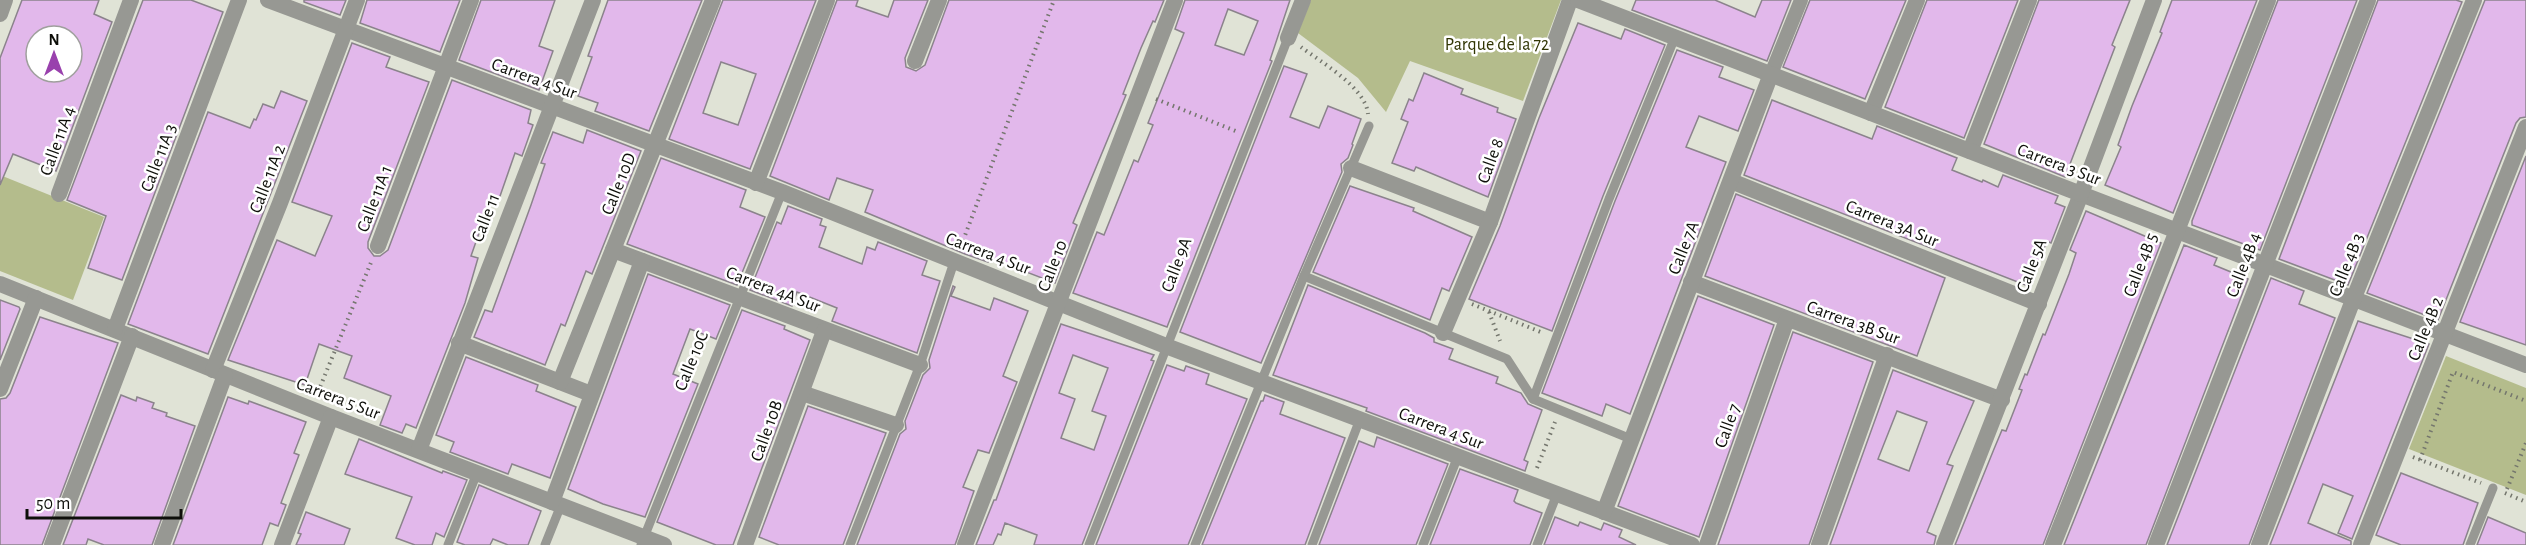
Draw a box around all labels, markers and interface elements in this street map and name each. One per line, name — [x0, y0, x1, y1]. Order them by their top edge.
north arrow — [24, 24, 84, 84]
text: N — [48, 32, 60, 48]
park label: Parque de la 72 — [1445, 36, 1549, 54]
street label: Carrera 4 Sur — [489, 55, 579, 103]
street label: Calle 11A 4 — [37, 104, 79, 178]
street label: Calle 11A 3 — [138, 122, 180, 194]
street label: Calle 8 — [1475, 136, 1507, 186]
street label: Carrera 3 Sur — [2015, 141, 2103, 189]
street label: Calle 11A 2 — [247, 142, 289, 216]
street label: Calle 10D — [598, 150, 640, 218]
street label: Calle 11A 1 — [354, 163, 396, 235]
street label: Calle 11 — [469, 191, 503, 245]
street label: Carrera 3A Sur — [1843, 197, 1941, 251]
street label: Calle 7A — [1665, 218, 1703, 277]
street label: Carrera 4 Sur — [943, 230, 1033, 278]
street label: Calle 4B 4 — [2223, 230, 2265, 300]
street label: Calle 4B 5 — [2121, 231, 2161, 299]
street label: Calle 4B 3 — [2326, 231, 2368, 299]
street label: Calle 9A — [1158, 235, 1196, 295]
street label: Calle 5A — [2014, 236, 2051, 295]
street label: Calle 10 — [1035, 238, 1071, 294]
street label: Carrera 4A Sur — [723, 264, 823, 316]
street label: Calle 4B 2 — [2405, 294, 2447, 364]
street label: Carrera 3B Sur — [1804, 298, 1902, 348]
street label: Calle 10C — [672, 328, 712, 394]
street label: Carrera 5 Sur — [294, 375, 383, 423]
street label: Calle 10B — [748, 398, 786, 464]
street label: Calle 7 — [1712, 402, 1744, 450]
street label: Carrera 4 Sur — [1396, 405, 1486, 453]
scale bar — [27, 482, 182, 520]
text: 50 m — [36, 495, 70, 513]

